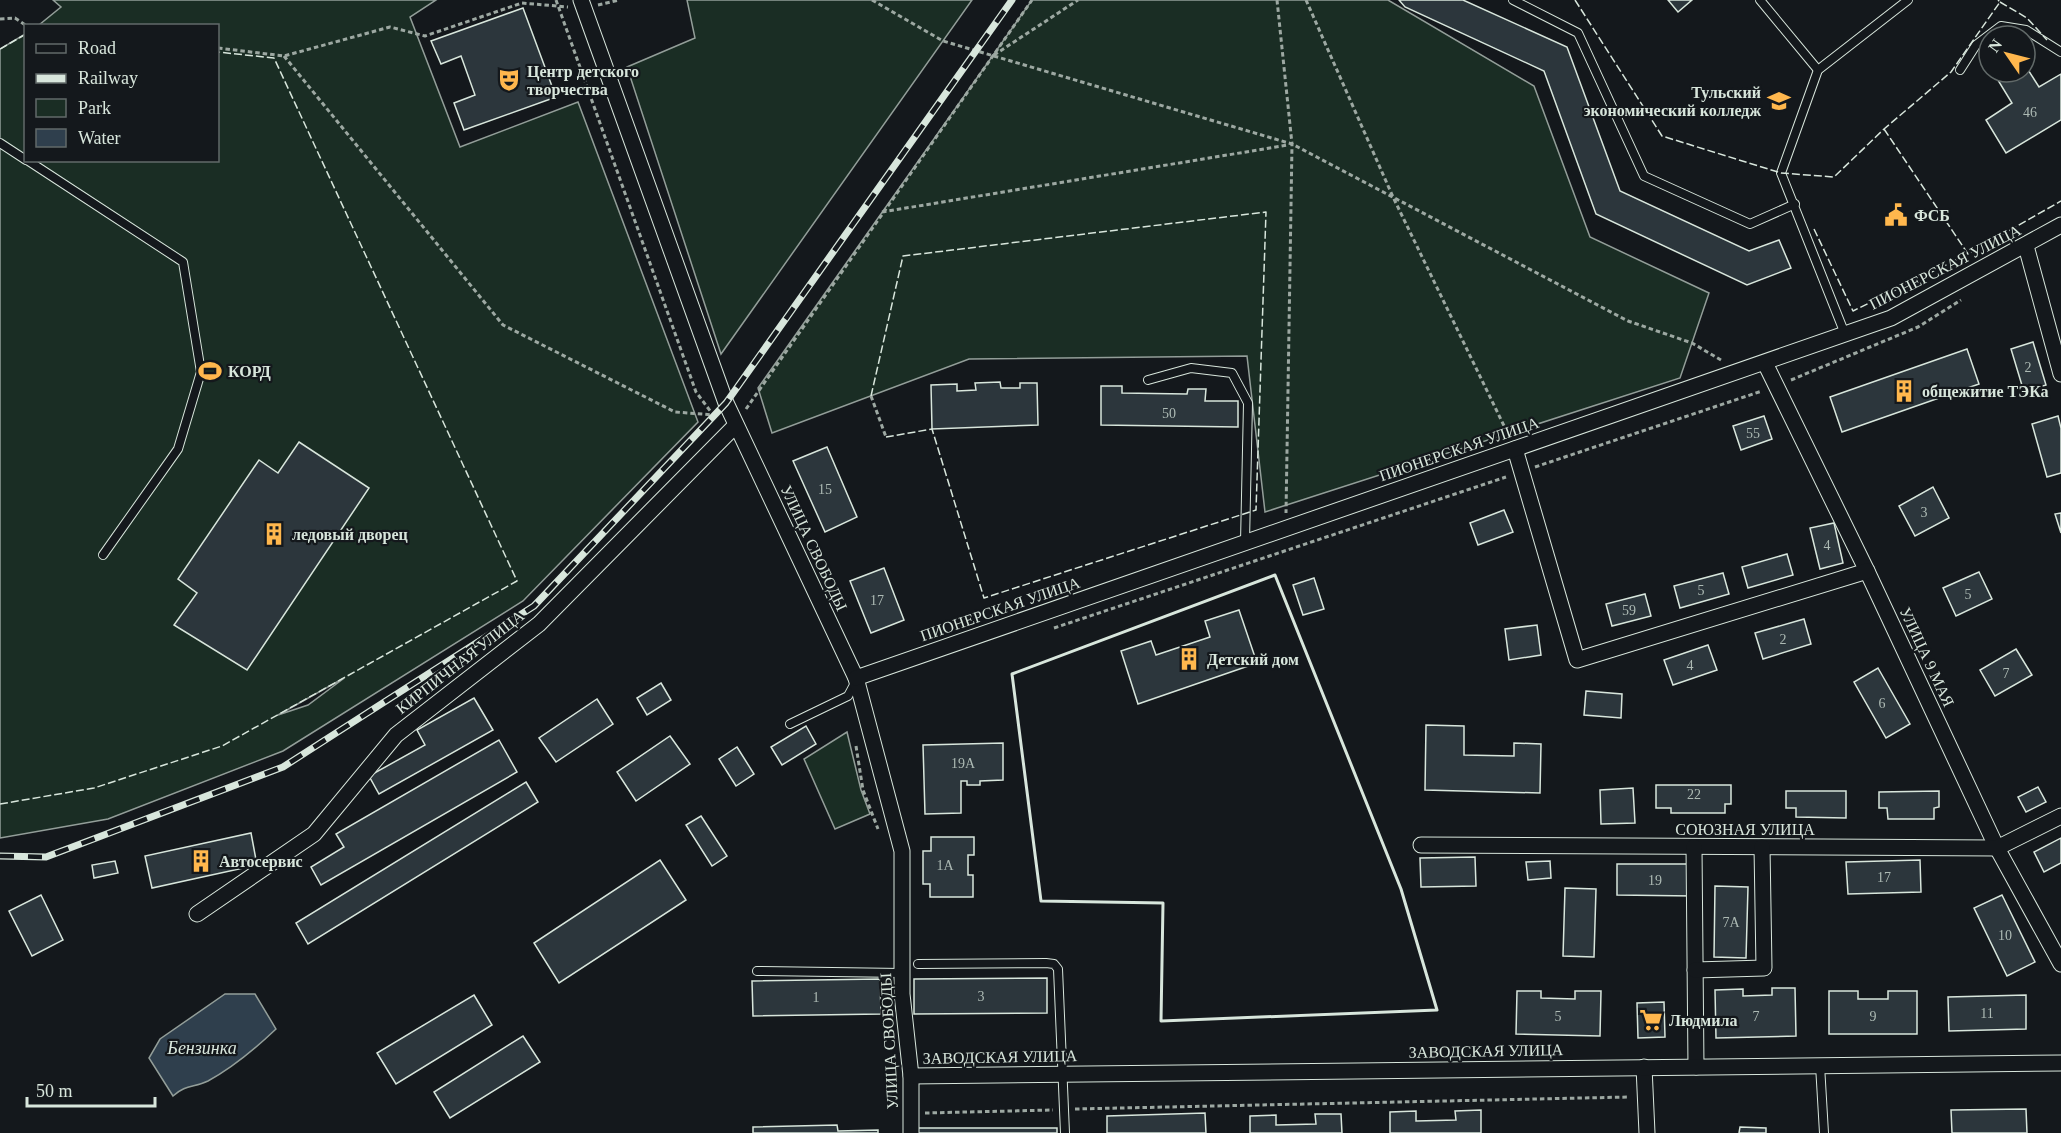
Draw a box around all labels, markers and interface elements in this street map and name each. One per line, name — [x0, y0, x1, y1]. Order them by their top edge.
legend — [24, 24, 219, 162]
north arrow — [1977, 24, 2037, 84]
text: N — [1985, 36, 2006, 55]
text: Road — [78, 38, 116, 58]
place label: Центр детского творчества — [527, 63, 639, 99]
theatre icon: Центр детского творчества — [496, 67, 522, 93]
text: Railway — [78, 68, 138, 88]
place label: Тульский экономический колледж — [1584, 84, 1761, 119]
school or university icon: Тульский экономический колледж — [1766, 88, 1792, 114]
text: Park — [78, 98, 111, 118]
house number: 46 — [2023, 105, 2037, 120]
text: Water — [78, 128, 121, 148]
public building icon: ФСБ — [1883, 202, 1909, 228]
place label: ФСБ — [1914, 207, 1950, 224]
street label: ПИОНЕРСКАЯ УЛИЦА — [1866, 221, 2024, 314]
sports icon: КОРД — [197, 358, 223, 384]
house number: 2 — [2025, 360, 2032, 375]
place label: КОРД — [228, 363, 271, 381]
building icon: общежитие ТЭКа — [1891, 378, 1917, 404]
place label: общежитие ТЭКа — [1922, 383, 2049, 400]
house number: 50 — [1162, 406, 1176, 421]
street label: ПИОНЕРСКАЯ УЛИЦА — [1377, 414, 1542, 485]
house number: 55 — [1746, 426, 1760, 441]
street label: УЛИЦА СВОБОДЫ — [777, 482, 851, 614]
house number: 15 — [818, 482, 832, 497]
house number: 3 — [1921, 505, 1928, 520]
building icon: ледовый дворец — [261, 521, 287, 547]
place label: ледовый дворец — [292, 526, 408, 544]
house number: 4 — [1824, 538, 1831, 553]
street label: ПИОНЕРСКАЯ УЛИЦА — [918, 574, 1083, 645]
house number: 5 — [1698, 583, 1705, 598]
house number: 5 — [1965, 587, 1972, 602]
house number: 17 — [870, 593, 884, 608]
house number: 59 — [1622, 603, 1636, 618]
street label: УЛИЦА 9 МАЯ — [1896, 605, 1958, 710]
street label: КИРПИЧНАЯ УЛИЦА — [393, 607, 528, 718]
house number: 2 — [1780, 632, 1787, 647]
building icon: Детский дом — [1176, 646, 1202, 672]
place label: Детский дом — [1207, 651, 1299, 669]
house number: 4 — [1687, 658, 1694, 673]
house number: 7 — [2003, 666, 2010, 681]
house number: 6 — [1879, 696, 1886, 711]
house number: 19А — [951, 756, 976, 771]
house number: 22 — [1687, 787, 1701, 802]
street label: СОЮЗНАЯ УЛИЦА — [1675, 821, 1815, 839]
building icon: Автосервис — [188, 848, 214, 874]
place label: Автосервис — [219, 853, 303, 871]
house number: 1А — [936, 858, 954, 873]
house number: 17 — [1877, 870, 1891, 885]
house number: 19 — [1648, 873, 1662, 888]
house number: 7А — [1722, 915, 1740, 930]
house number: 10 — [1998, 928, 2012, 943]
street label: УЛИЦА СВОБОДЫ — [877, 972, 902, 1110]
house number: 3 — [978, 989, 985, 1004]
house number: 1 — [813, 990, 820, 1005]
house number: 11 — [1980, 1006, 1994, 1021]
supermarket icon: Людмила — [1638, 1007, 1664, 1033]
house number: 5 — [1555, 1009, 1562, 1024]
house number: 7 — [1753, 1009, 1760, 1024]
house number: 9 — [1870, 1009, 1877, 1024]
place label: Людмила — [1669, 1012, 1737, 1029]
water label: Бензинка — [166, 1038, 237, 1058]
street label: ЗАВОДСКАЯ УЛИЦА — [1409, 1041, 1564, 1062]
street label: ЗАВОДСКАЯ УЛИЦА — [923, 1047, 1078, 1068]
scale bar — [27, 1070, 154, 1108]
text: 50 m — [36, 1081, 73, 1101]

